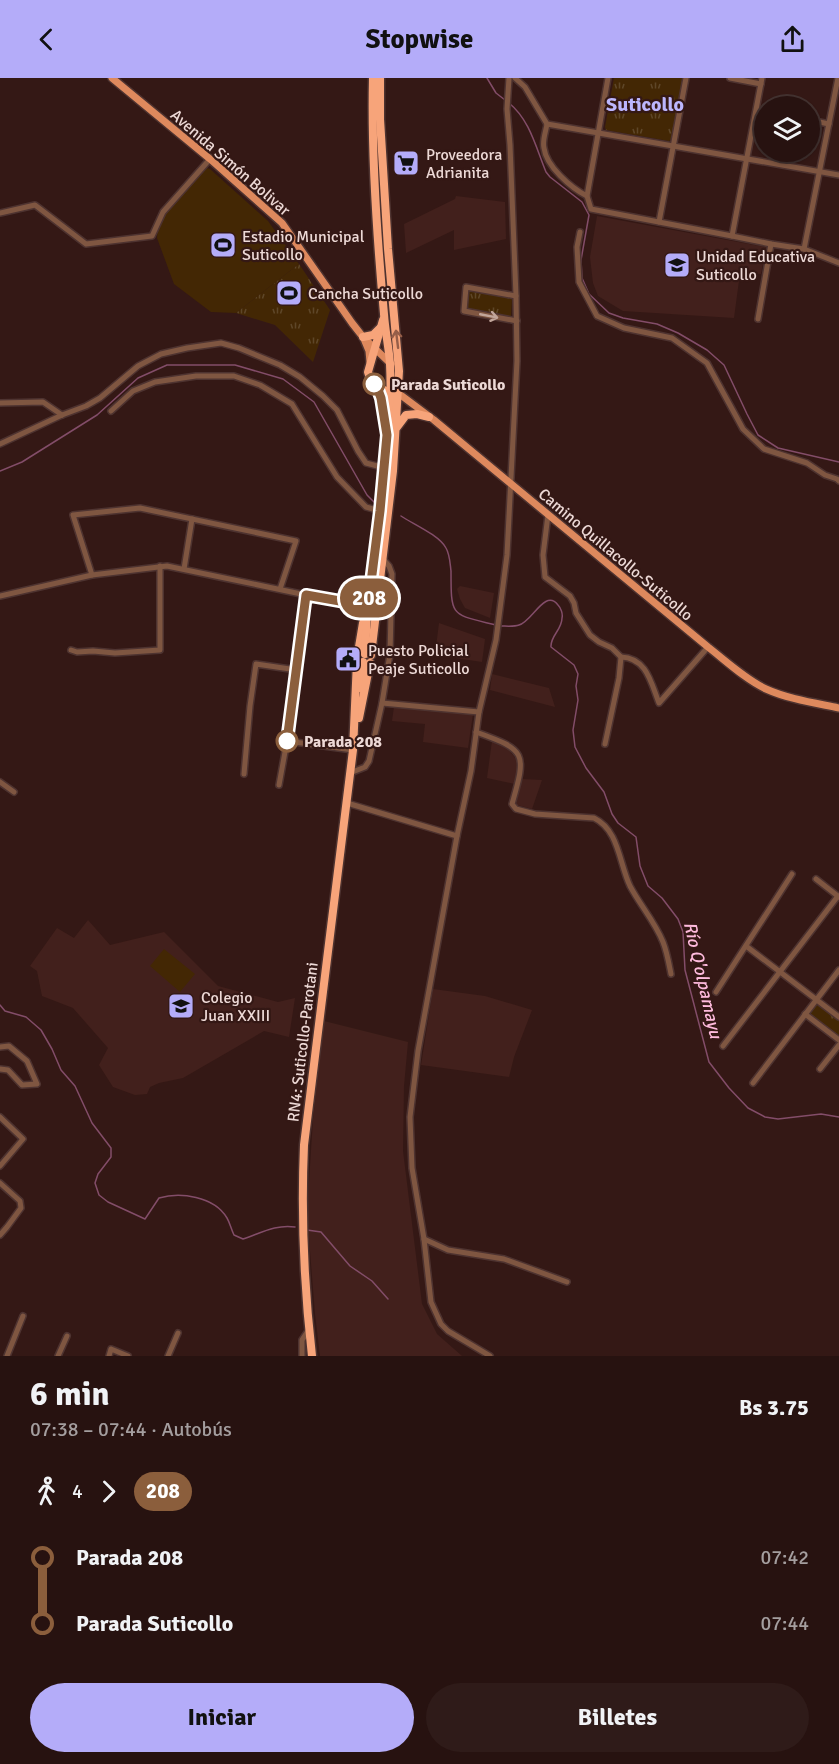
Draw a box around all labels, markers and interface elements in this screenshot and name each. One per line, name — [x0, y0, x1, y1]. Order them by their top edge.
icon: back — [30, 23, 63, 56]
text: Stopwise — [366, 23, 473, 56]
icon: share — [776, 23, 809, 56]
district label: Suticollo — [606, 92, 684, 117]
map controls — [754, 96, 820, 162]
button: layers — [754, 96, 820, 162]
street label: Avenida Simón Bolivar — [166, 105, 294, 220]
place label: Proveedora Adrianita — [426, 145, 502, 183]
supermarket icon: Proveedora Adrianita — [391, 148, 421, 178]
place label: Estadio Municipal Suticollo — [242, 227, 365, 265]
sports icon: Estadio Municipal Suticollo — [208, 230, 238, 260]
place label: Unidad Educativa Suticollo — [696, 247, 815, 285]
school or university icon: Unidad Educativa Suticollo — [662, 250, 692, 280]
sports icon: Cancha Suticollo — [274, 278, 304, 308]
place label: Cancha Suticollo — [308, 284, 423, 304]
one-way arrow — [479, 311, 499, 322]
one-way arrow — [391, 330, 402, 349]
marker: Parada Suticollo — [363, 373, 385, 395]
place label: Parada Suticollo — [391, 375, 505, 395]
street label: Camino Quillacollo-Suticollo — [534, 484, 697, 625]
line badge: 208 — [334, 578, 404, 618]
text: 208 — [352, 585, 386, 611]
place label: Puesto Policial Peaje Suticollo — [368, 641, 470, 679]
public building icon: Puesto Policial Peaje Suticollo — [333, 644, 363, 674]
marker: Parada 208 — [276, 730, 298, 752]
place label: Parada 208 — [304, 732, 382, 752]
water label: Río Q'olpamayu — [679, 919, 727, 1042]
street label: RN4: Suticollo-Parotani — [283, 961, 323, 1123]
place label: Colegio Juan XXIII — [201, 988, 270, 1026]
school or university icon: Colegio Juan XXIII — [166, 991, 196, 1021]
text: 6 min — [30, 1374, 110, 1415]
text: Bs 3.75 — [739, 1394, 809, 1421]
text: 07:38 – 07:44 · Autobús — [30, 1417, 232, 1442]
icon: walk — [30, 1475, 63, 1508]
icon: forward — [92, 1475, 125, 1508]
text: 208 — [146, 1478, 180, 1504]
text: 4 — [72, 1479, 83, 1504]
text: Parada 208 — [76, 1544, 183, 1571]
text: 07:42 — [760, 1545, 809, 1570]
text: Parada Suticollo — [76, 1610, 233, 1637]
text: 07:44 — [760, 1611, 809, 1636]
button: Iniciar — [30, 1683, 414, 1752]
button: Billetes — [426, 1683, 809, 1752]

